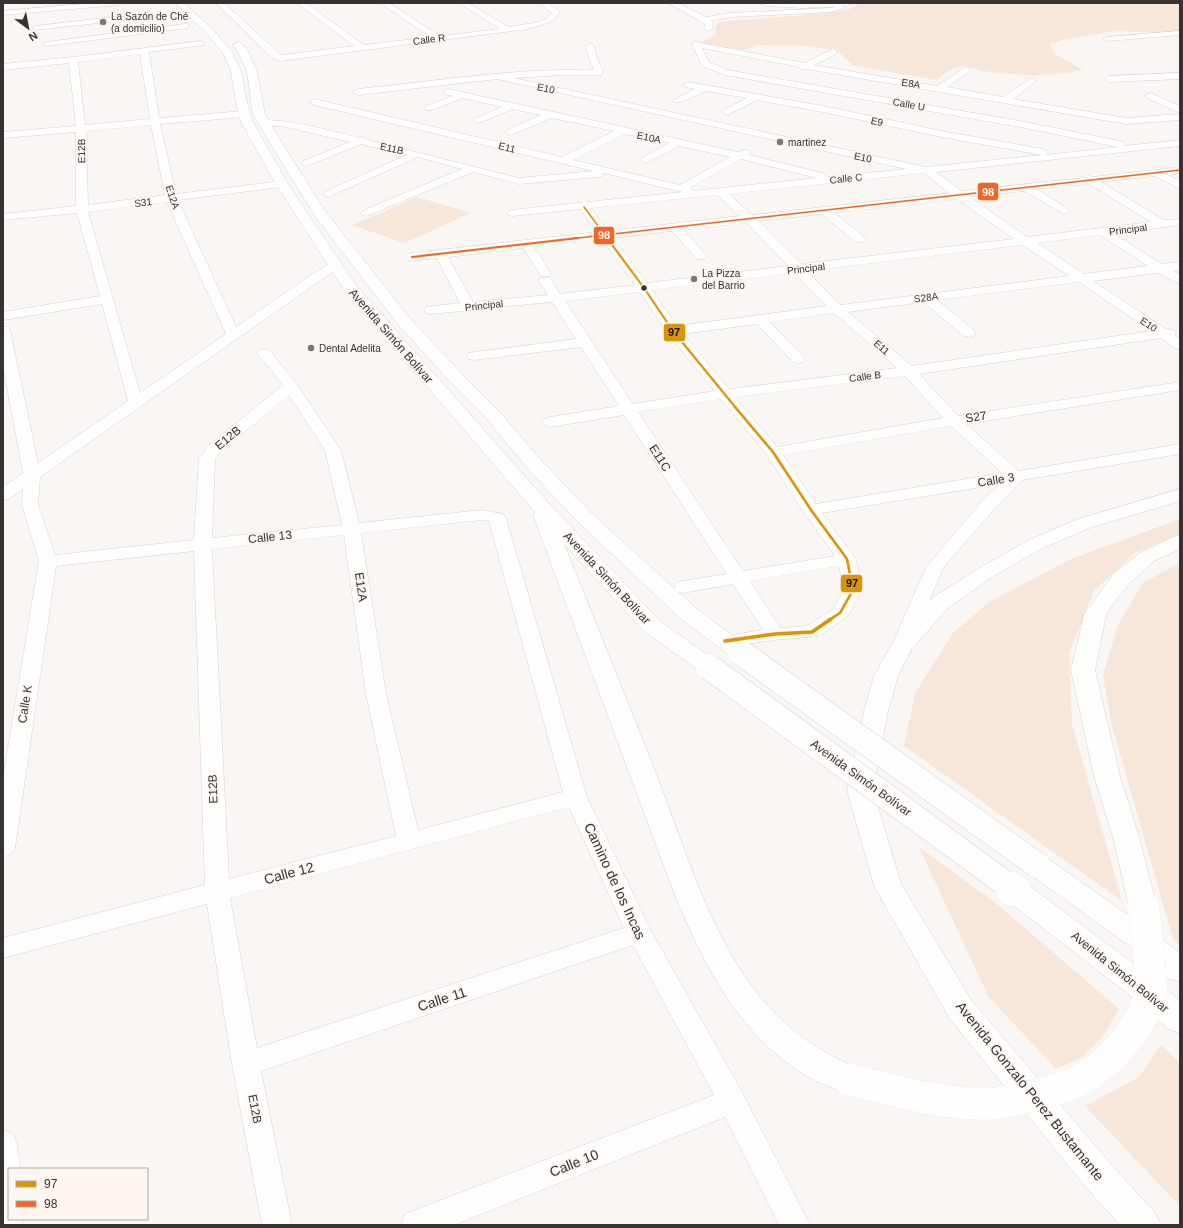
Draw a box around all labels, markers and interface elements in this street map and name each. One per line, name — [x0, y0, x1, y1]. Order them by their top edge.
north arrow — [8, 8, 48, 48]
place label: La Sazón de Ché (a domicilio) — [111, 11, 189, 34]
marker: La Sazón de Ché (a domicilio) — [98, 17, 108, 27]
text: N — [27, 29, 40, 44]
street label: Calle R — [412, 32, 446, 47]
street label: E8A — [901, 77, 921, 90]
street label: E10 — [536, 81, 556, 96]
street label: Calle U — [892, 96, 926, 113]
street label: E9 — [870, 115, 884, 128]
street label: E10A — [636, 130, 662, 145]
marker: martinez — [775, 137, 785, 147]
place label: martinez — [788, 137, 826, 148]
street label: E12B — [76, 138, 87, 163]
street label: E11B — [379, 140, 405, 157]
street label: E11 — [497, 140, 517, 155]
street label: E10 — [853, 150, 873, 165]
street label: Calle C — [829, 171, 863, 186]
line badge: 98 — [977, 182, 999, 201]
street label: E12A — [164, 184, 182, 211]
text: 98 — [982, 186, 994, 198]
street label: S31 — [134, 196, 153, 209]
street label: Principal — [1108, 222, 1148, 237]
line badge: 98 — [593, 226, 615, 245]
text: 98 — [598, 229, 610, 241]
street label: Principal — [786, 261, 826, 276]
place label: La Pizza del Barrio — [702, 268, 745, 291]
marker: La Pizza del Barrio — [689, 274, 699, 284]
unlabelled marker — [639, 283, 649, 293]
street label: Avenida Simón Bolívar — [346, 286, 436, 386]
street label: S28A — [913, 291, 939, 304]
street label: Principal — [464, 298, 504, 313]
street label: E10 — [1138, 315, 1160, 334]
line badge: 97 — [663, 323, 686, 342]
text: 97 — [668, 326, 680, 338]
street label: E11 — [872, 338, 892, 357]
marker: Dental Adelita — [306, 343, 316, 353]
place label: Dental Adelita — [319, 343, 381, 354]
street label: Calle B — [848, 369, 882, 384]
street label: S27 — [964, 408, 988, 426]
street label: E12B — [212, 423, 244, 453]
street label: E11C — [646, 442, 674, 474]
street label: Calle 3 — [976, 470, 1016, 490]
street label: Calle 13 — [247, 528, 293, 546]
street label: Avenida Simón Bolívar — [561, 529, 653, 627]
street label: E12A — [352, 571, 370, 603]
line badge: 97 — [840, 574, 863, 593]
text: 97 — [846, 577, 858, 589]
street label: Calle K — [15, 684, 35, 724]
street label: Avenida Simón Bolívar — [808, 737, 914, 819]
street label: E12B — [205, 774, 221, 804]
street label: Camino de los Incas — [581, 820, 649, 942]
street label: Calle 12 — [262, 859, 316, 887]
street label: Avenida Simón Bolívar — [1069, 928, 1171, 1016]
street label: Calle 11 — [416, 984, 469, 1014]
street label: Avenida Gonzalo Perez Bustamante — [953, 998, 1107, 1184]
street label: E12B — [245, 1093, 265, 1125]
street label: Calle 10 — [547, 1146, 601, 1180]
legend — [8, 1168, 148, 1220]
text: 97 — [44, 1177, 58, 1191]
text: 98 — [44, 1197, 58, 1211]

